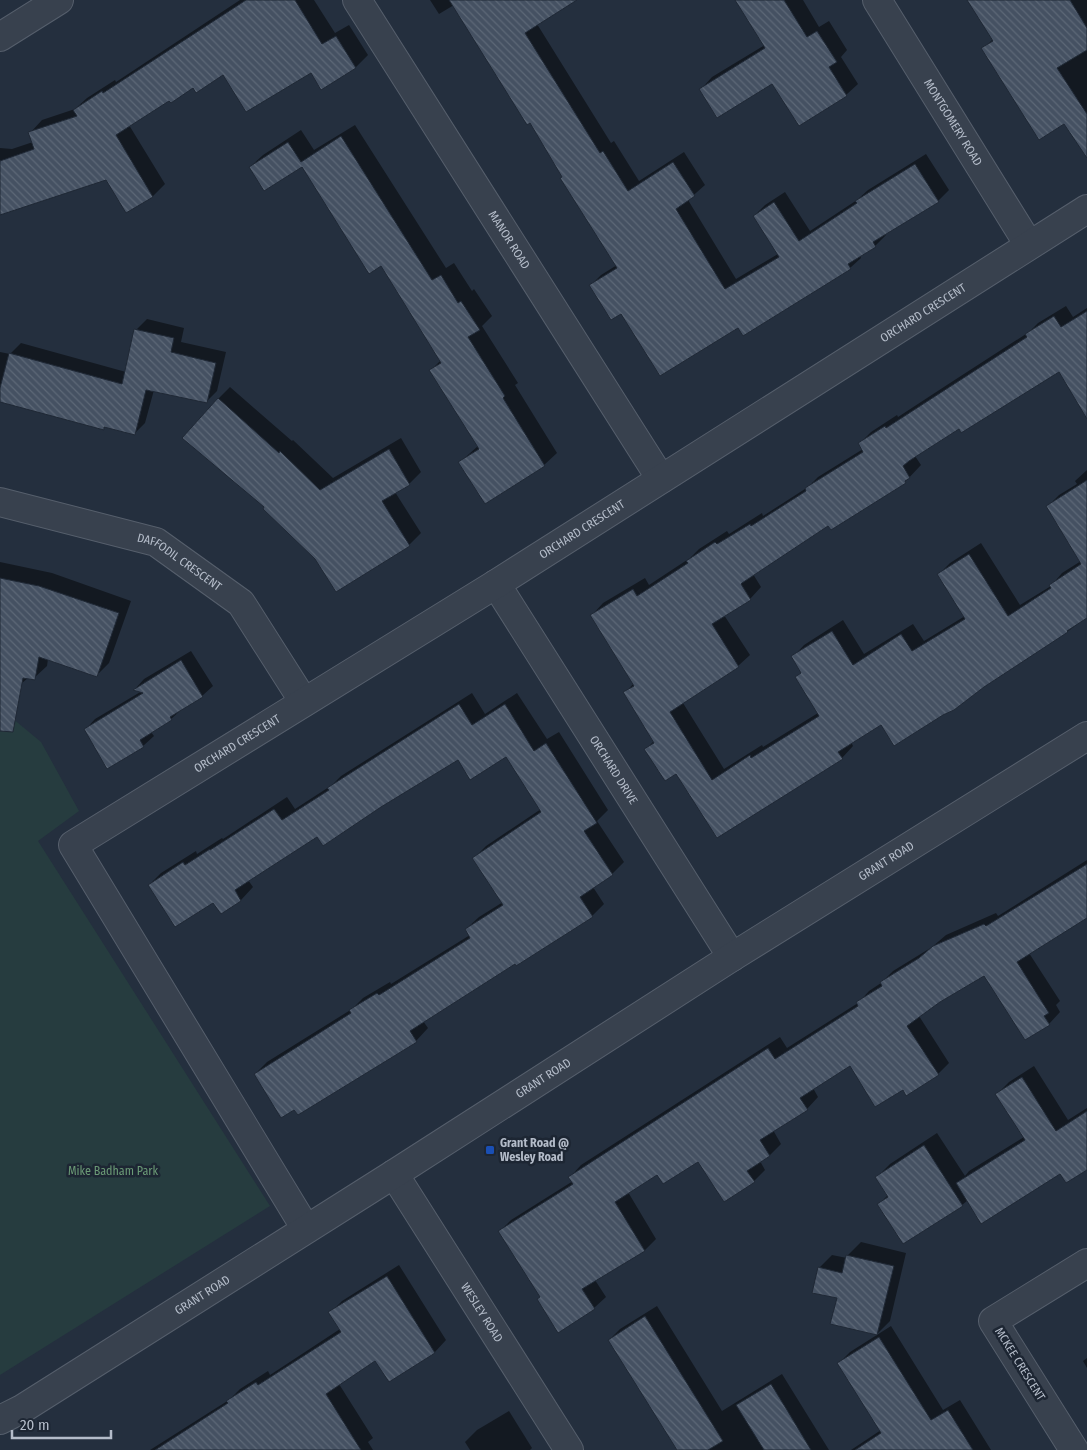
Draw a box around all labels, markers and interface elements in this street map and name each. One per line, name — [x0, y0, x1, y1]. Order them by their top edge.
street label: MONTGOMERY ROAD — [921, 77, 985, 168]
street label: MANOR ROAD — [486, 208, 533, 272]
street label: ORCHARD CRESCENT — [878, 280, 969, 345]
street label: ORCHARD CRESCENT — [537, 497, 628, 562]
street label: DAFFODIL CRESCENT — [136, 530, 225, 594]
street label: ORCHARD CRESCENT — [191, 712, 283, 776]
street label: ORCHARD DRIVE — [587, 733, 641, 807]
street label: GRANT ROAD — [856, 838, 917, 883]
street label: GRANT ROAD — [513, 1055, 573, 1101]
place label: Grant Road @ Wesley Road — [500, 1136, 569, 1164]
marker: Grant Road @ Wesley Road — [484, 1144, 496, 1156]
park label: Mike Badham Park — [68, 1164, 159, 1178]
street label: GRANT ROAD — [172, 1272, 233, 1318]
street label: WESLEY ROAD — [458, 1280, 506, 1345]
street label: MCKEE CRESCENT — [992, 1325, 1048, 1404]
scale bar — [12, 1408, 111, 1440]
text: 20 m — [20, 1416, 50, 1434]

